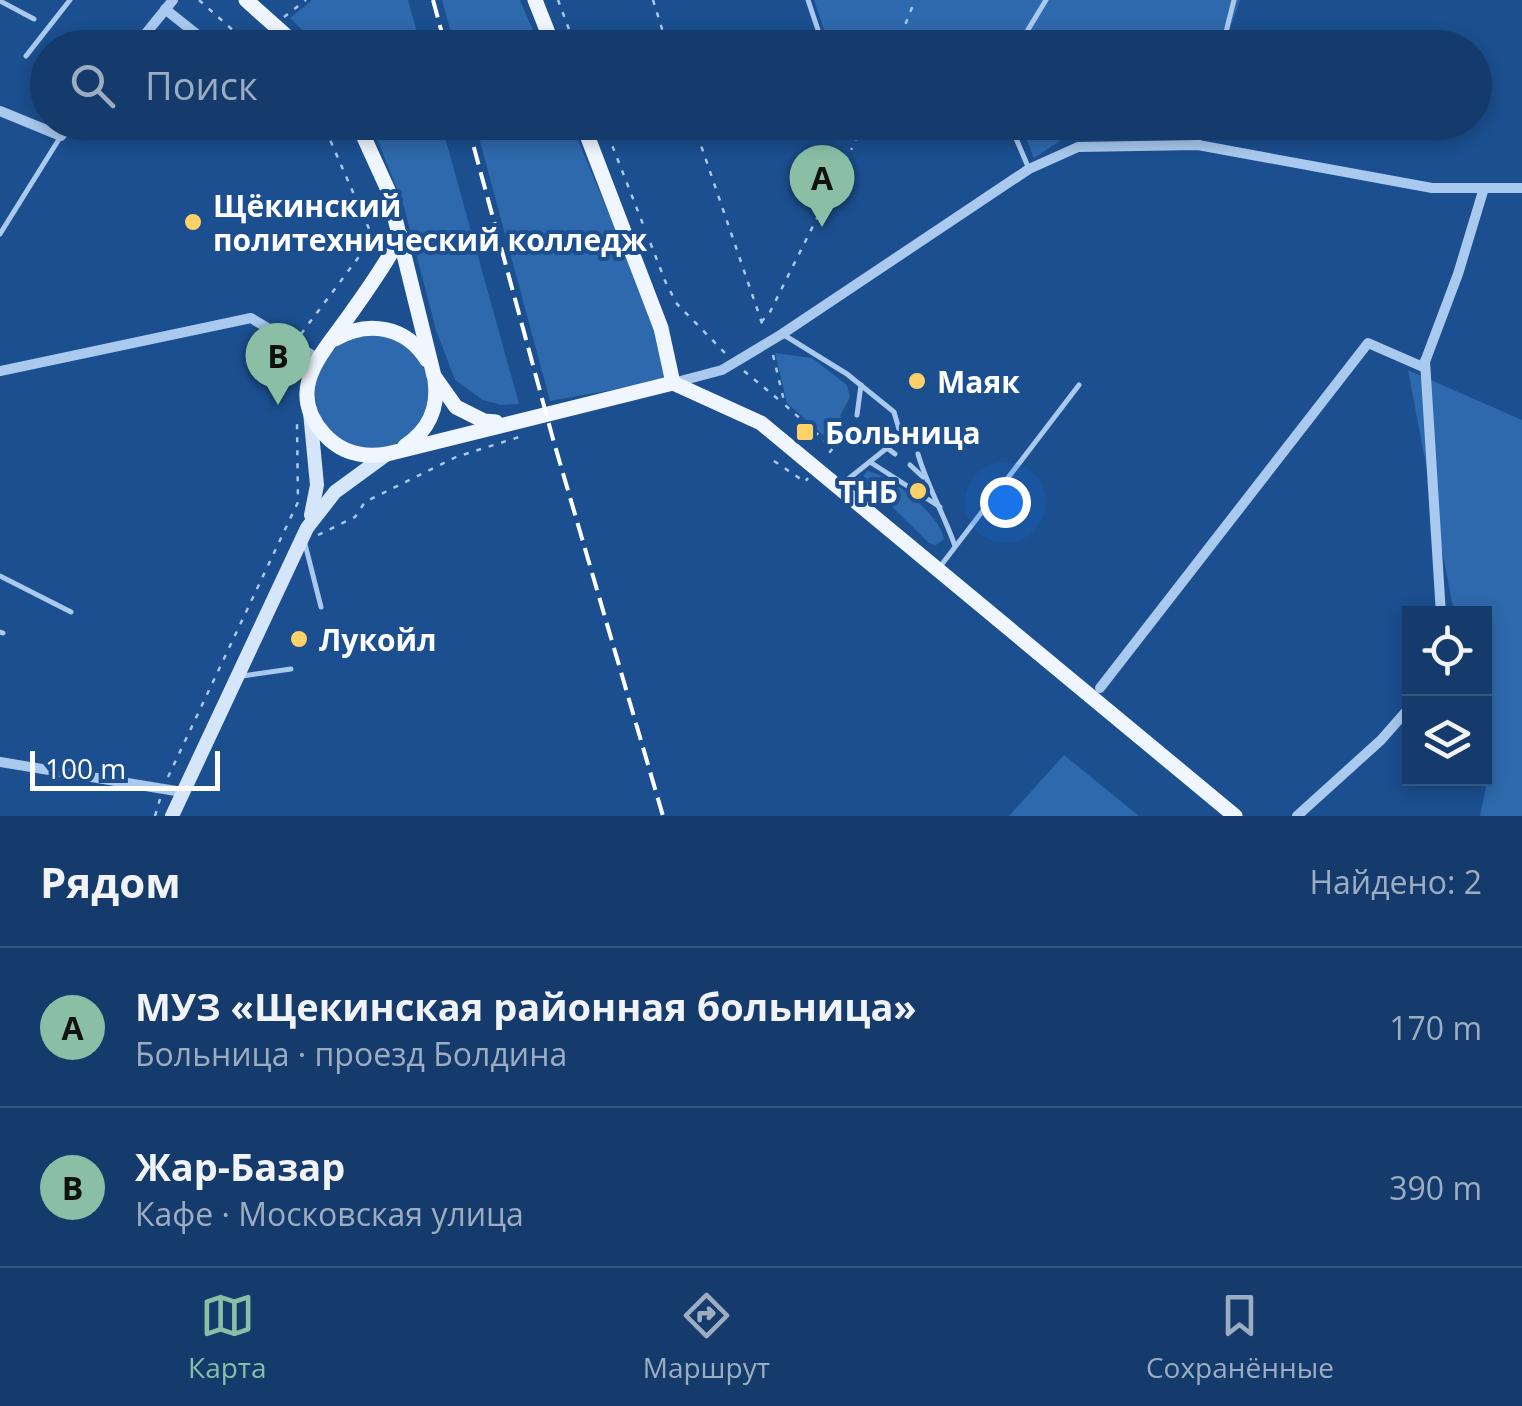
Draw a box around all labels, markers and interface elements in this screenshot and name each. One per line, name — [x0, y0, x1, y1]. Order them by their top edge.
search box — [30, 30, 1492, 140]
icon: search — [65, 58, 120, 113]
text: Поиск — [145, 59, 258, 111]
pin: A — [790, 144, 854, 227]
place label: Щёкинский политехнический колледж — [213, 185, 648, 260]
marker: Щёкинский политехнический колледж — [182, 211, 204, 233]
pin: B — [246, 322, 310, 405]
place label: Маяк — [937, 361, 1020, 402]
marker: Маяк — [906, 370, 928, 392]
place label: Больница — [825, 412, 981, 453]
marker: Больница — [794, 421, 816, 443]
place label: ТНБ — [839, 471, 898, 512]
your location — [980, 477, 1031, 528]
marker: ТНБ — [907, 480, 929, 502]
map controls — [1402, 606, 1492, 786]
button: locate — [1402, 606, 1492, 696]
place label: Лукойл — [319, 619, 437, 660]
marker: Лукойл — [288, 628, 310, 650]
button: layers — [1402, 696, 1492, 786]
scale bar — [30, 746, 220, 790]
text: 100 m — [45, 749, 126, 787]
text: Рядом — [40, 853, 181, 910]
text: Найдено: 2 — [1309, 860, 1482, 903]
text: МУЗ «Щекинская районная больница» — [135, 980, 917, 1032]
text: A — [61, 1006, 84, 1049]
text: 170 m — [1389, 1006, 1482, 1049]
text: Больница · проезд Болдина — [135, 1032, 567, 1075]
text: Жар-Базар — [135, 1140, 345, 1192]
text: B — [62, 1166, 83, 1209]
text: 390 m — [1389, 1166, 1482, 1209]
text: Кафе · Московская улица — [135, 1192, 524, 1235]
tab: Карта — [188, 1288, 267, 1386]
tab: Маршрут — [643, 1288, 770, 1386]
tab: Сохранённые — [1146, 1288, 1334, 1386]

